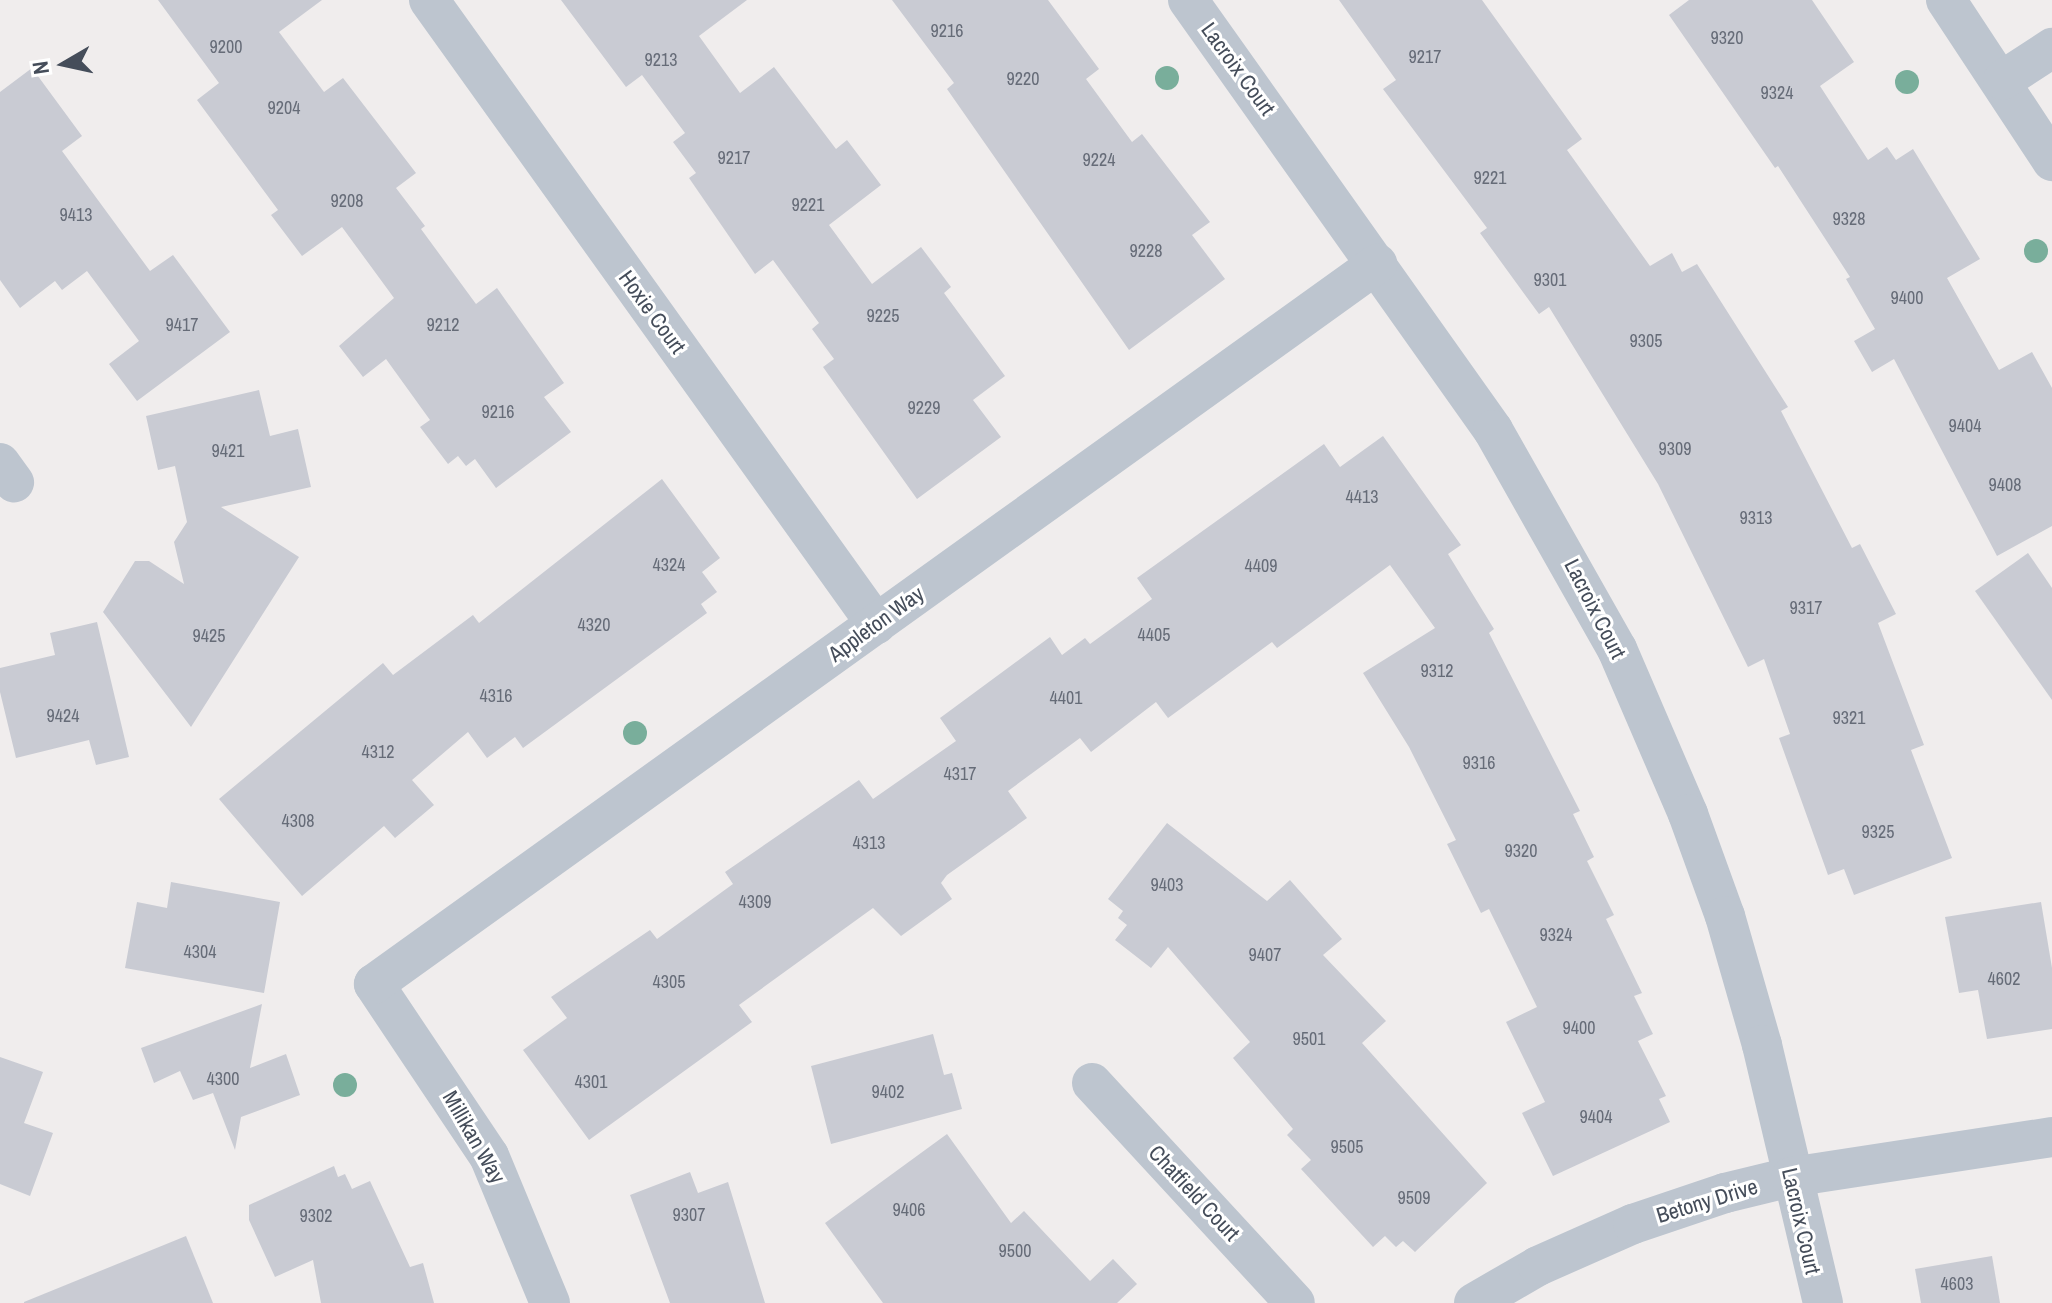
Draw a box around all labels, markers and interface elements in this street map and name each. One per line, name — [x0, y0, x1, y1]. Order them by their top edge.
street label: Lacroix Court — [1195, 17, 1281, 121]
house number: 9216 — [931, 20, 963, 42]
north arrow — [24, 24, 104, 104]
house number: 9320 — [1711, 27, 1743, 49]
house number: 9200 — [210, 36, 242, 58]
house number: 9217 — [1409, 46, 1441, 68]
house number: 9213 — [645, 49, 677, 71]
text: N — [24, 59, 56, 77]
house number: 9220 — [1007, 68, 1039, 90]
house number: 9324 — [1761, 82, 1793, 104]
house number: 9204 — [268, 97, 300, 119]
house number: 9217 — [718, 147, 750, 169]
house number: 9224 — [1083, 149, 1115, 171]
house number: 9221 — [1474, 167, 1506, 189]
house number: 9208 — [331, 190, 363, 212]
house number: 9221 — [792, 194, 824, 216]
house number: 9413 — [60, 204, 92, 226]
house number: 9328 — [1833, 208, 1865, 230]
house number: 9228 — [1130, 240, 1162, 262]
street label: Hoxie Court — [613, 265, 691, 359]
house number: 9301 — [1534, 269, 1566, 291]
house number: 9400 — [1891, 287, 1923, 309]
house number: 9225 — [867, 305, 899, 327]
house number: 9417 — [166, 314, 198, 336]
house number: 9212 — [427, 314, 459, 336]
house number: 9305 — [1630, 330, 1662, 352]
house number: 9229 — [908, 397, 940, 419]
house number: 9216 — [482, 401, 514, 423]
house number: 9404 — [1949, 415, 1981, 437]
house number: 9309 — [1659, 438, 1691, 460]
house number: 9421 — [212, 440, 244, 462]
house number: 9408 — [1989, 474, 2021, 496]
house number: 4413 — [1346, 486, 1378, 508]
house number: 9313 — [1740, 507, 1772, 529]
house number: 4324 — [653, 554, 685, 576]
house number: 4409 — [1245, 555, 1277, 577]
street label: Lacroix Court — [1559, 555, 1631, 663]
street label: Appleton Way — [823, 581, 929, 667]
house number: 9317 — [1790, 597, 1822, 619]
house number: 4320 — [578, 614, 610, 636]
house number: 4405 — [1138, 624, 1170, 646]
house number: 9425 — [193, 625, 225, 647]
house number: 9312 — [1421, 660, 1453, 682]
house number: 4316 — [480, 685, 512, 707]
house number: 4401 — [1050, 687, 1082, 709]
house number: 9424 — [47, 705, 79, 727]
house number: 9321 — [1833, 707, 1865, 729]
house number: 4312 — [362, 741, 394, 763]
house number: 9316 — [1463, 752, 1495, 774]
house number: 4317 — [944, 763, 976, 785]
house number: 4308 — [282, 810, 314, 832]
house number: 9325 — [1862, 821, 1894, 843]
house number: 4313 — [853, 832, 885, 854]
house number: 9320 — [1505, 840, 1537, 862]
house number: 9403 — [1151, 874, 1183, 896]
house number: 4309 — [739, 891, 771, 913]
house number: 9324 — [1540, 924, 1572, 946]
house number: 4304 — [184, 941, 216, 963]
house number: 9407 — [1249, 944, 1281, 966]
house number: 4602 — [1988, 968, 2020, 990]
house number: 4305 — [653, 971, 685, 993]
house number: 9400 — [1563, 1017, 1595, 1039]
house number: 9501 — [1293, 1028, 1325, 1050]
house number: 4300 — [207, 1068, 239, 1090]
house number: 4301 — [575, 1071, 607, 1093]
house number: 9402 — [872, 1081, 904, 1103]
street label: Millikan Way — [437, 1086, 511, 1188]
house number: 9404 — [1580, 1106, 1612, 1128]
house number: 9505 — [1331, 1136, 1363, 1158]
street label: Chatfield Court — [1143, 1140, 1245, 1246]
street label: Lacroix Court — [1776, 1165, 1826, 1277]
street label: Betony Drive — [1653, 1173, 1761, 1229]
house number: 9509 — [1398, 1187, 1430, 1209]
house number: 9406 — [893, 1199, 925, 1221]
house number: 9307 — [673, 1204, 705, 1226]
house number: 9302 — [300, 1205, 332, 1227]
house number: 9500 — [999, 1240, 1031, 1262]
house number: 4603 — [1941, 1273, 1973, 1295]

